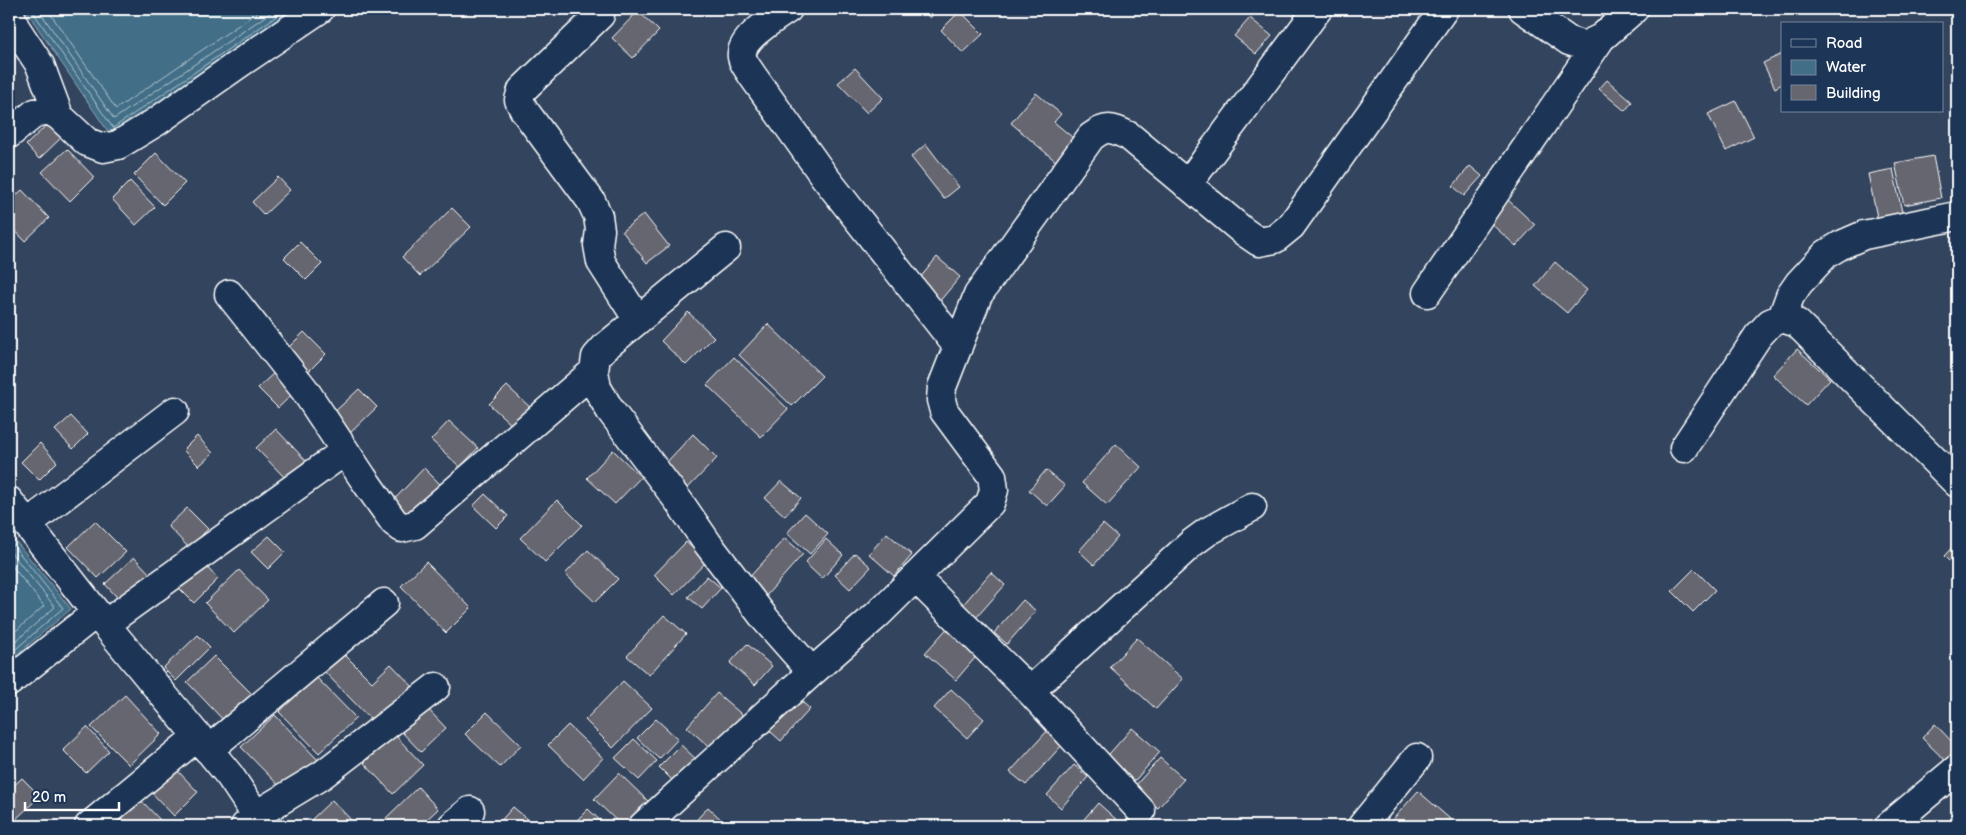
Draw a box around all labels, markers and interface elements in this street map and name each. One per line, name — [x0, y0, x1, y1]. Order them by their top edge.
legend — [1781, 22, 1944, 112]
text: Road — [1826, 34, 1862, 53]
text: Water — [1826, 58, 1866, 77]
text: Building — [1826, 84, 1881, 103]
scale bar — [25, 780, 119, 812]
text: 20 m — [32, 788, 66, 807]

